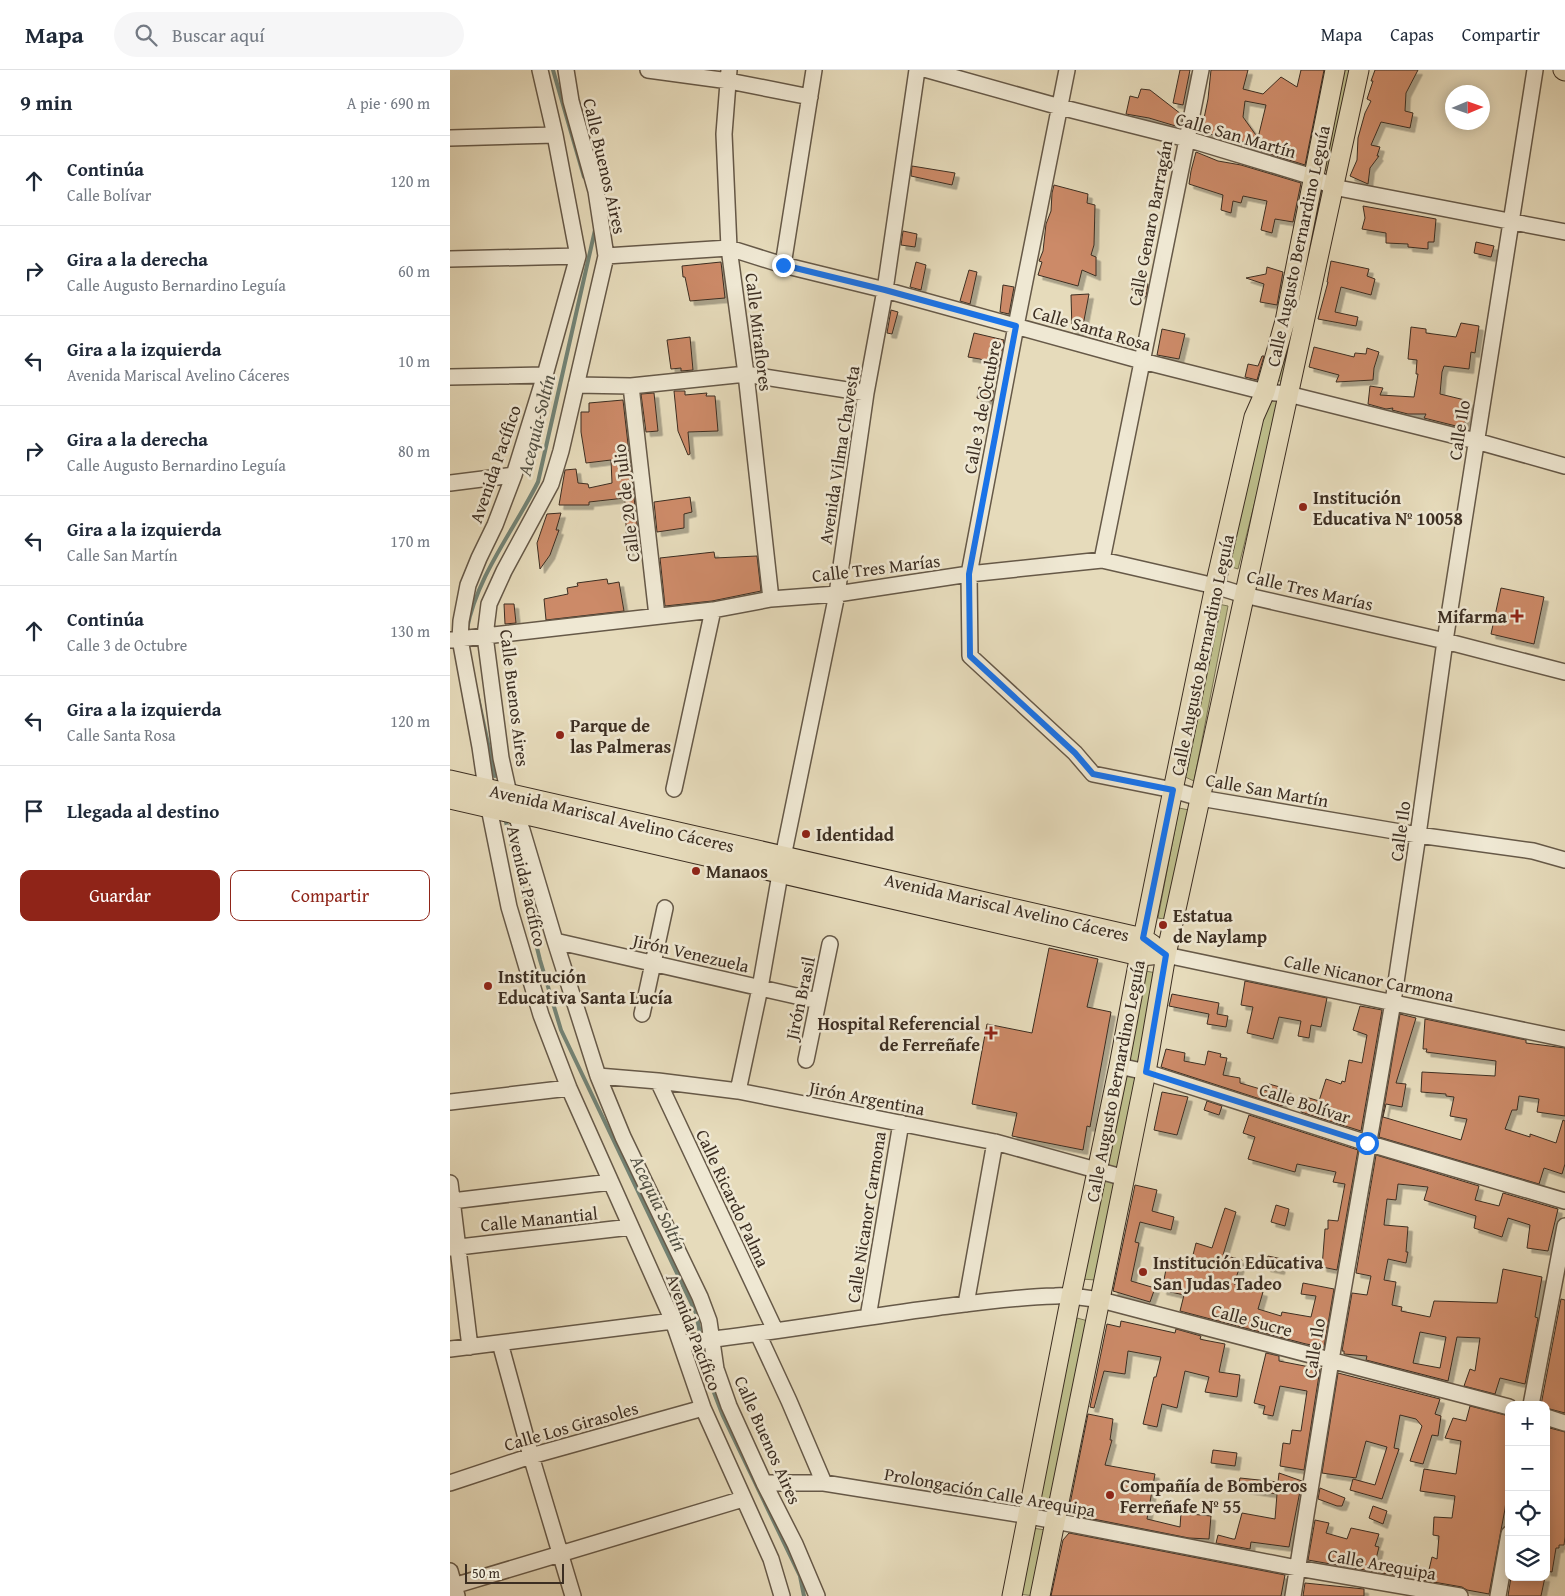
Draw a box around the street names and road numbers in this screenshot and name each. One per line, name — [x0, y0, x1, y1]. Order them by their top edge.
street label: Calle Buenos Aires — [576, 96, 634, 236]
street label: Calle San Martín — [1173, 105, 1299, 165]
street label: Calle Augusto Bernardino Leguía — [1259, 122, 1337, 369]
street label: Calle Genaro Barragán — [1121, 138, 1179, 308]
street label: Calle Miraflores — [738, 271, 780, 393]
street label: Calle Santa Rosa — [1030, 298, 1155, 358]
street label: Calle 3 de Octubre — [956, 338, 1008, 476]
street label: Avenida Vilma Chavesta — [812, 363, 867, 546]
street label: Calle Ilo — [1441, 398, 1477, 462]
street label: Avenida Pacífico — [462, 401, 528, 527]
street label: Calle 20 de Julio — [605, 442, 647, 564]
street label: Calle Augusto Bernardino Leguía — [1163, 531, 1241, 778]
street label: Calle Tres Marías — [810, 547, 942, 589]
street label: Calle Tres Marías — [1244, 562, 1376, 618]
street label: Calle Buenos Aires — [493, 628, 537, 768]
street label: Calle San Martín — [1203, 766, 1331, 814]
street label: Avenida Mariscal Avelino Cáceres — [487, 777, 737, 859]
street label: Calle Ilo — [1382, 799, 1418, 863]
street label: Avenida Pacífico — [500, 823, 554, 949]
street label: Avenida Mariscal Avelino Cáceres — [882, 866, 1132, 948]
street label: Jirón Venezuela — [628, 926, 752, 980]
street label: Calle Nicanor Carmona — [1282, 947, 1457, 1009]
street label: Jirón Brasil — [778, 954, 822, 1044]
street label: Calle Augusto Bernardino Leguía — [1078, 957, 1152, 1204]
street label: Jirón Argentina — [805, 1073, 928, 1123]
street label: Calle Bolívar — [1256, 1076, 1355, 1131]
street label: Calle Ricardo Palma — [689, 1125, 777, 1272]
street label: Calle Nicanor Carmona — [839, 1129, 893, 1305]
street label: Calle Manantial — [479, 1199, 599, 1239]
street label: Avenida Pacífico — [659, 1270, 729, 1394]
street label: Calle Sucre — [1208, 1296, 1296, 1344]
street label: Calle Ilo — [1296, 1316, 1332, 1380]
street label: Calle Buenos Aires — [728, 1371, 808, 1509]
street label: Calle Los Girasoles — [501, 1394, 641, 1458]
street label: Prolongación Calle Arequipa — [882, 1460, 1098, 1524]
street label: Calle Arequipa — [1326, 1541, 1439, 1587]

